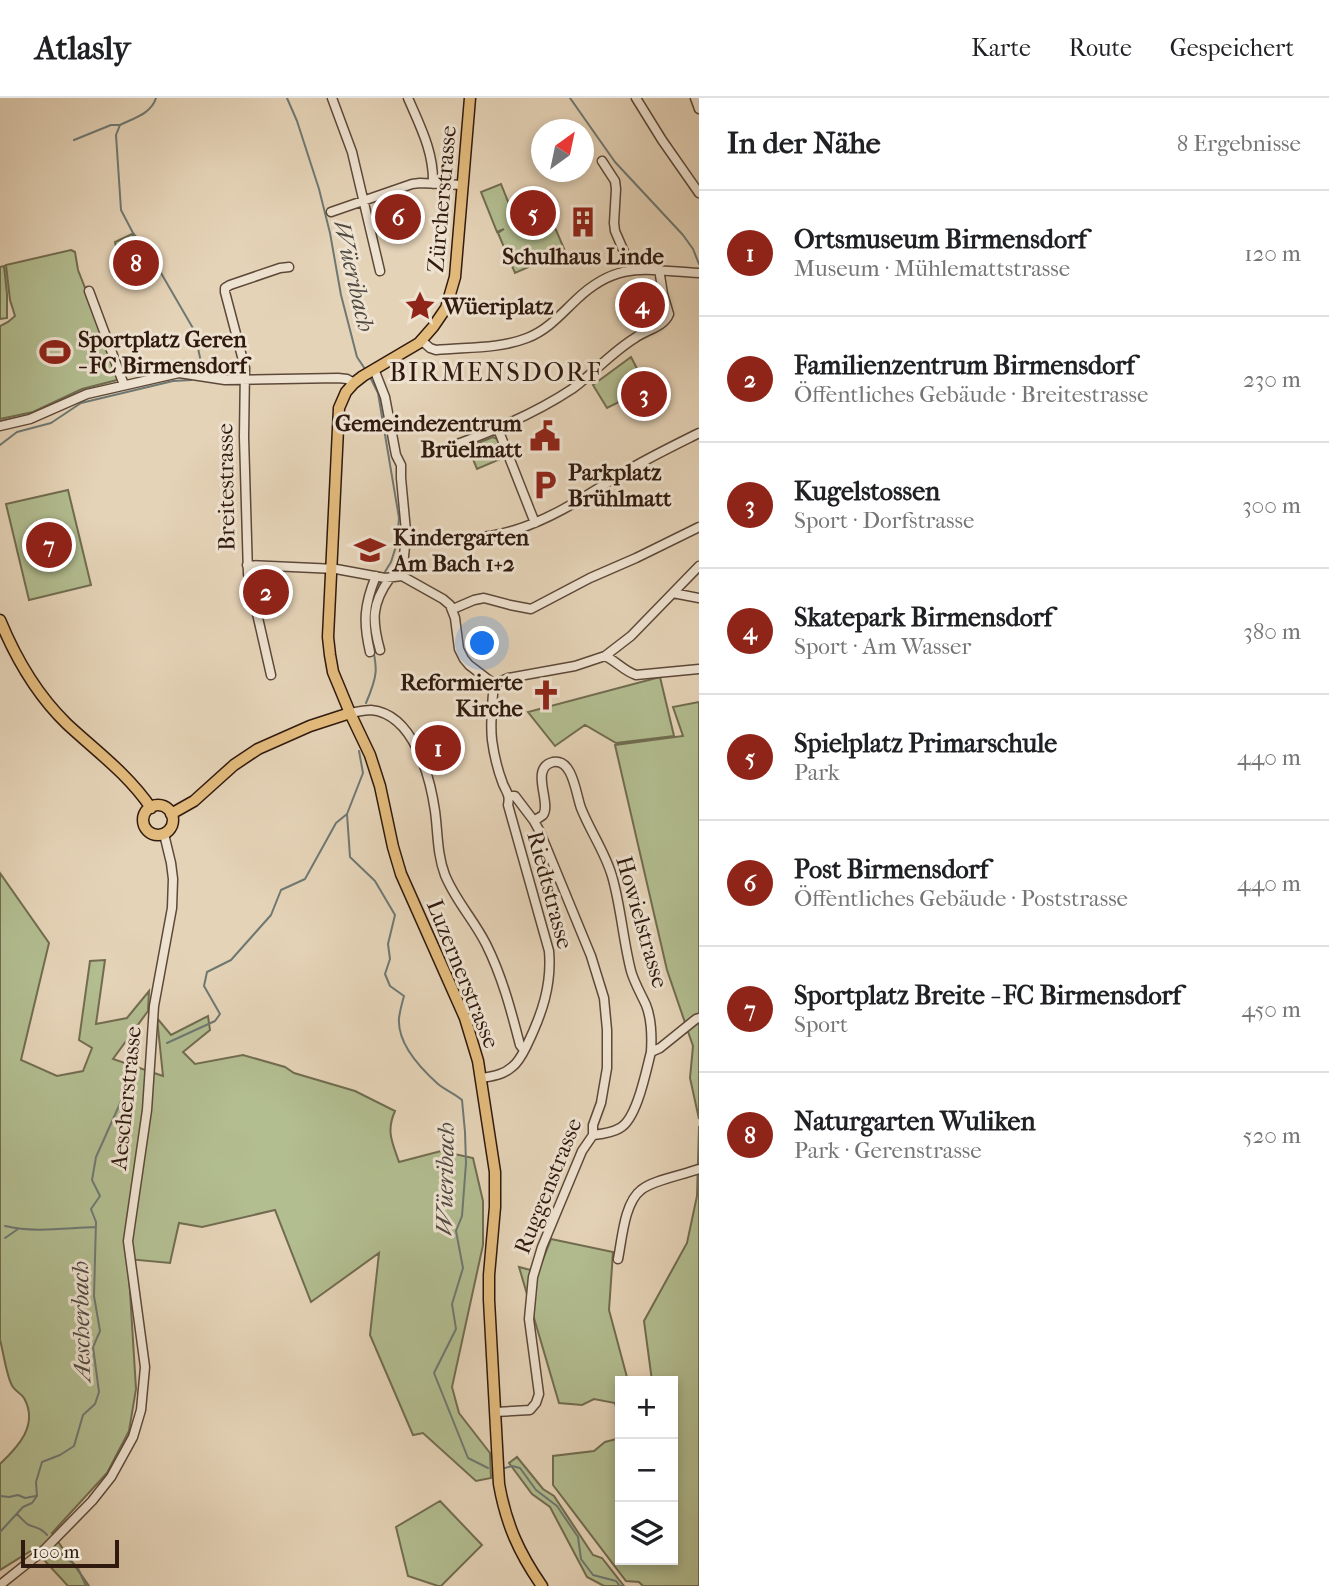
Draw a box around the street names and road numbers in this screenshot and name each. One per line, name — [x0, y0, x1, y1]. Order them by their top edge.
street label: Zürcherstrasse — [422, 124, 462, 274]
street label: Breitestrasse — [211, 423, 241, 551]
street label: Riedtstrasse — [521, 828, 579, 952]
street label: Howielstrasse — [610, 853, 674, 991]
street label: Luzernerstrasse — [421, 896, 505, 1052]
street label: Aescherstrasse — [105, 1025, 147, 1172]
street label: Ruggenstrasse — [508, 1114, 588, 1258]

